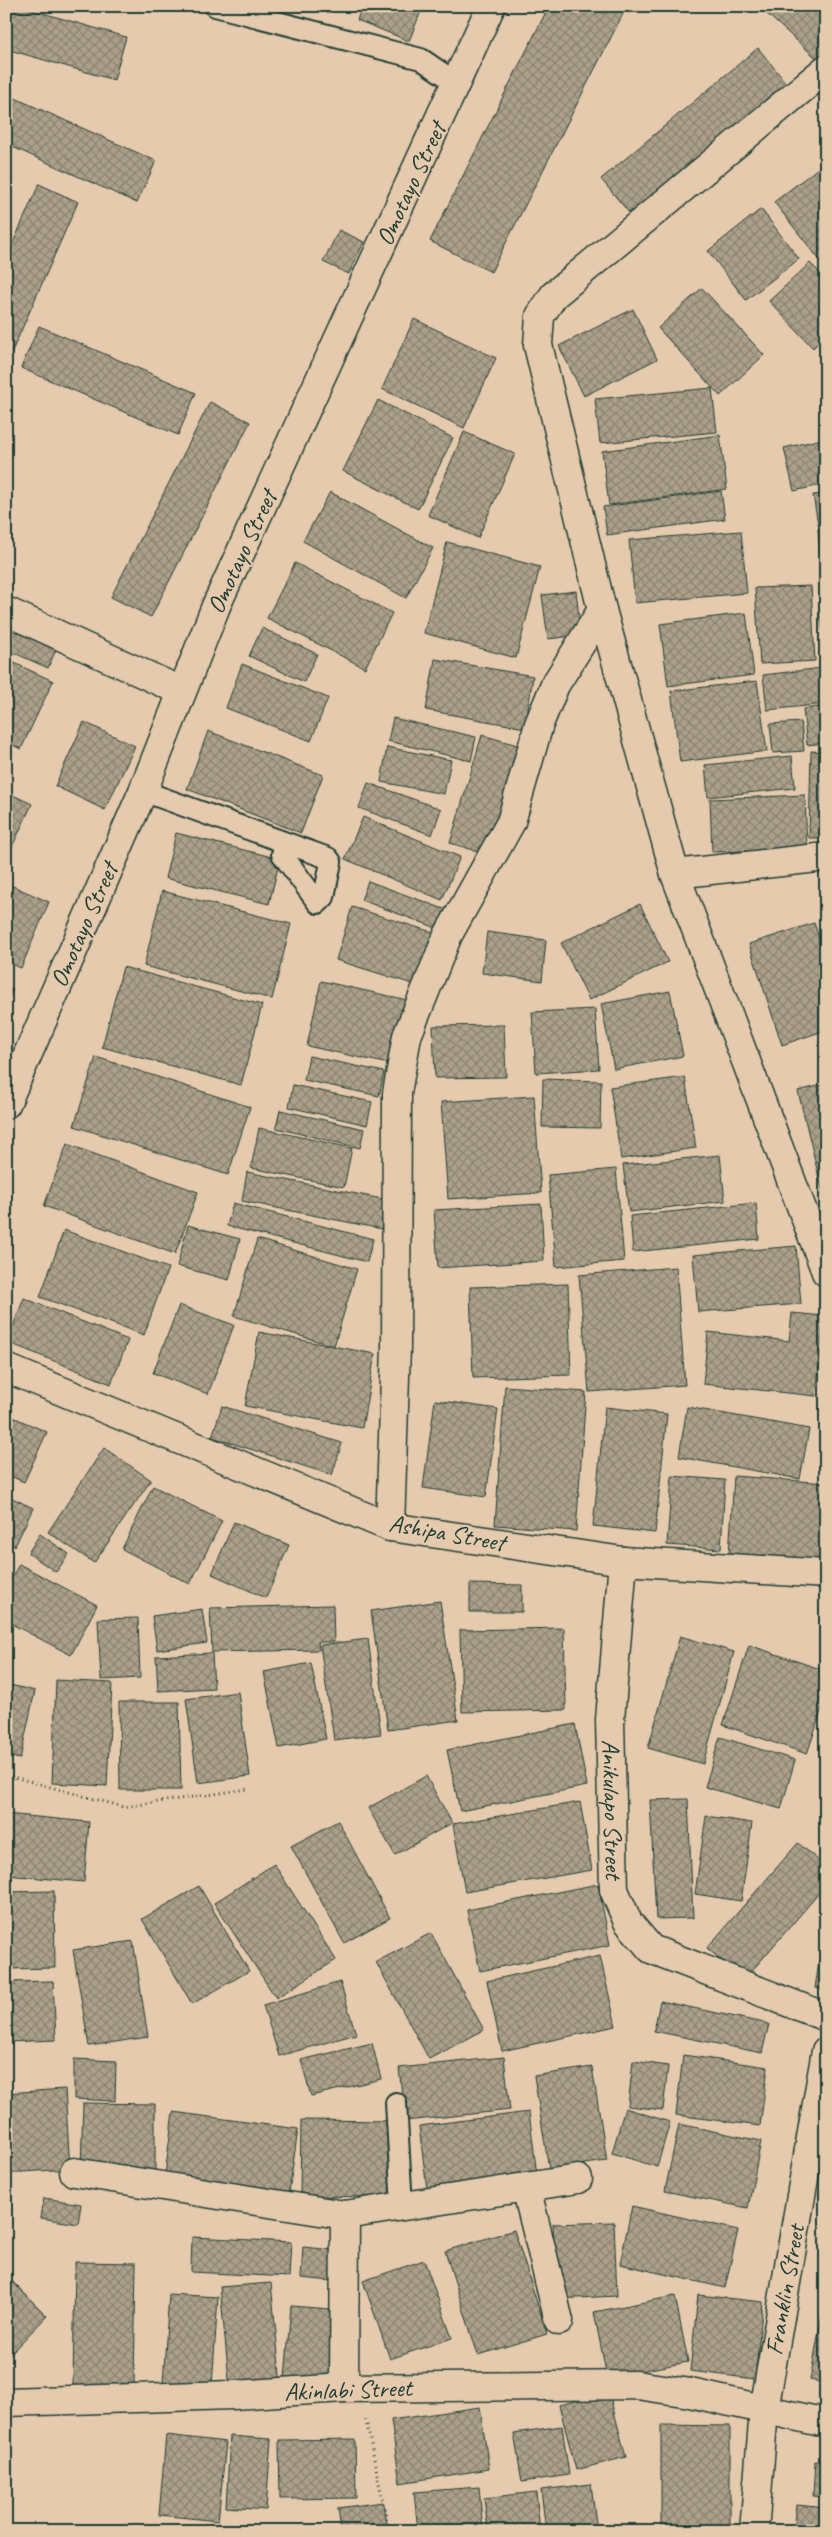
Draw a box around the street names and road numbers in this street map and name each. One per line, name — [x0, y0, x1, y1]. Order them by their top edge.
street label: Omotayo Street — [369, 114, 455, 251]
street label: Omotayo Street — [200, 482, 286, 619]
street label: Omotayo Street — [42, 855, 127, 992]
street label: Ashipa Street — [387, 1507, 511, 1560]
street label: Anikulapo Street — [594, 1739, 630, 1882]
street label: Franklin Street — [758, 2220, 813, 2357]
street label: Akinlabi Street — [284, 2372, 415, 2408]

